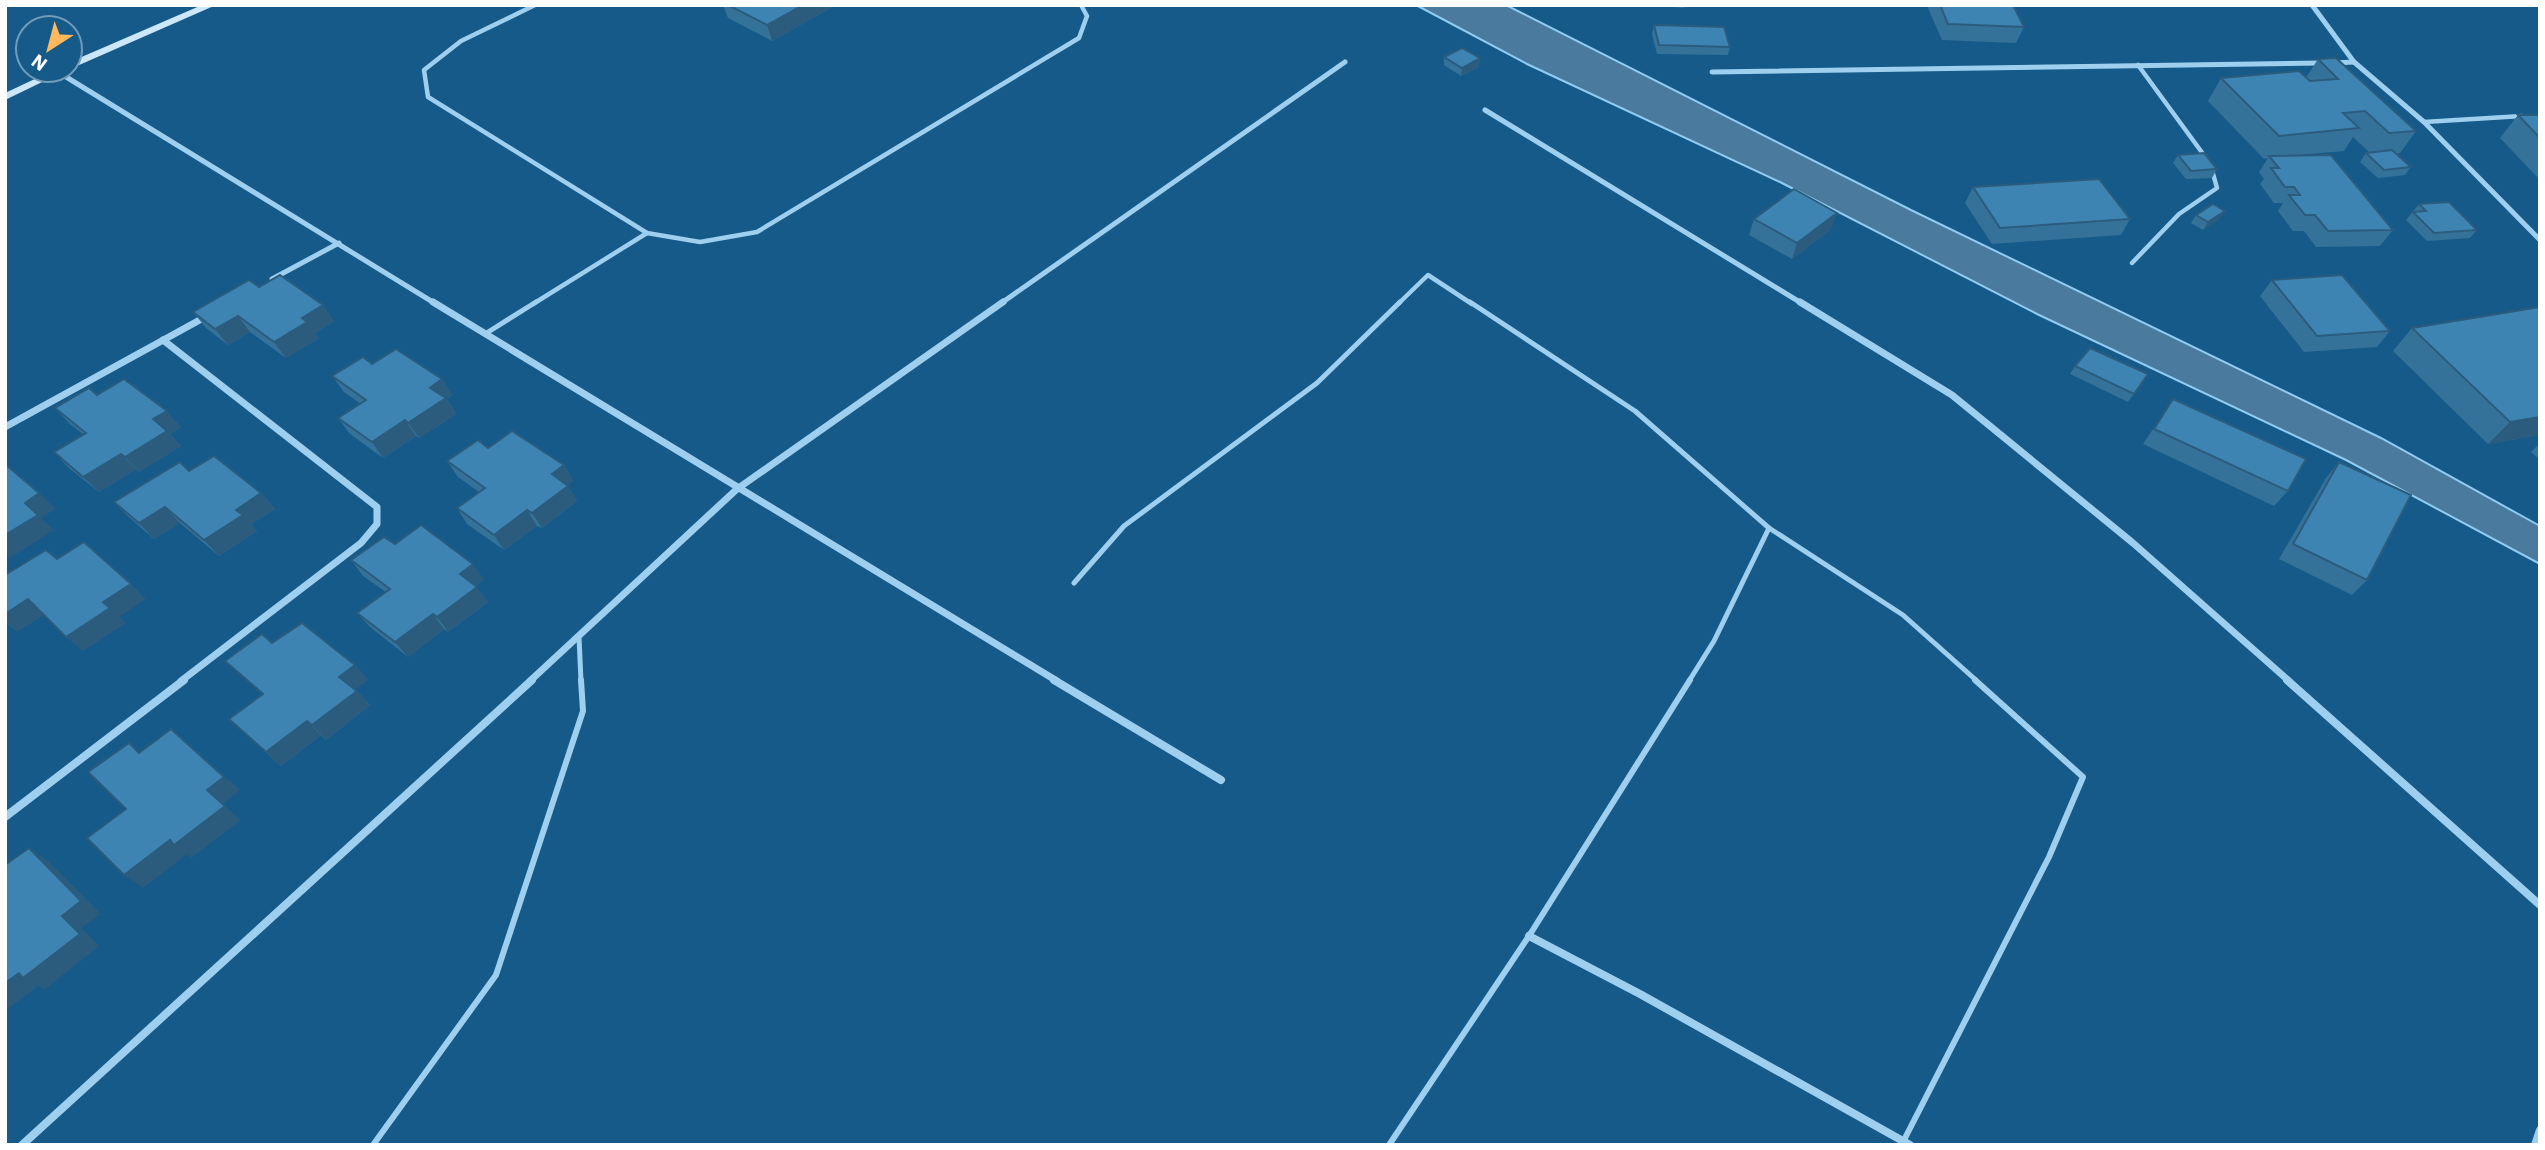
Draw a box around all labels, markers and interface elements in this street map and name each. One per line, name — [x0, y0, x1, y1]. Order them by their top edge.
north arrow — [14, 14, 84, 84]
text: N — [26, 49, 52, 77]

